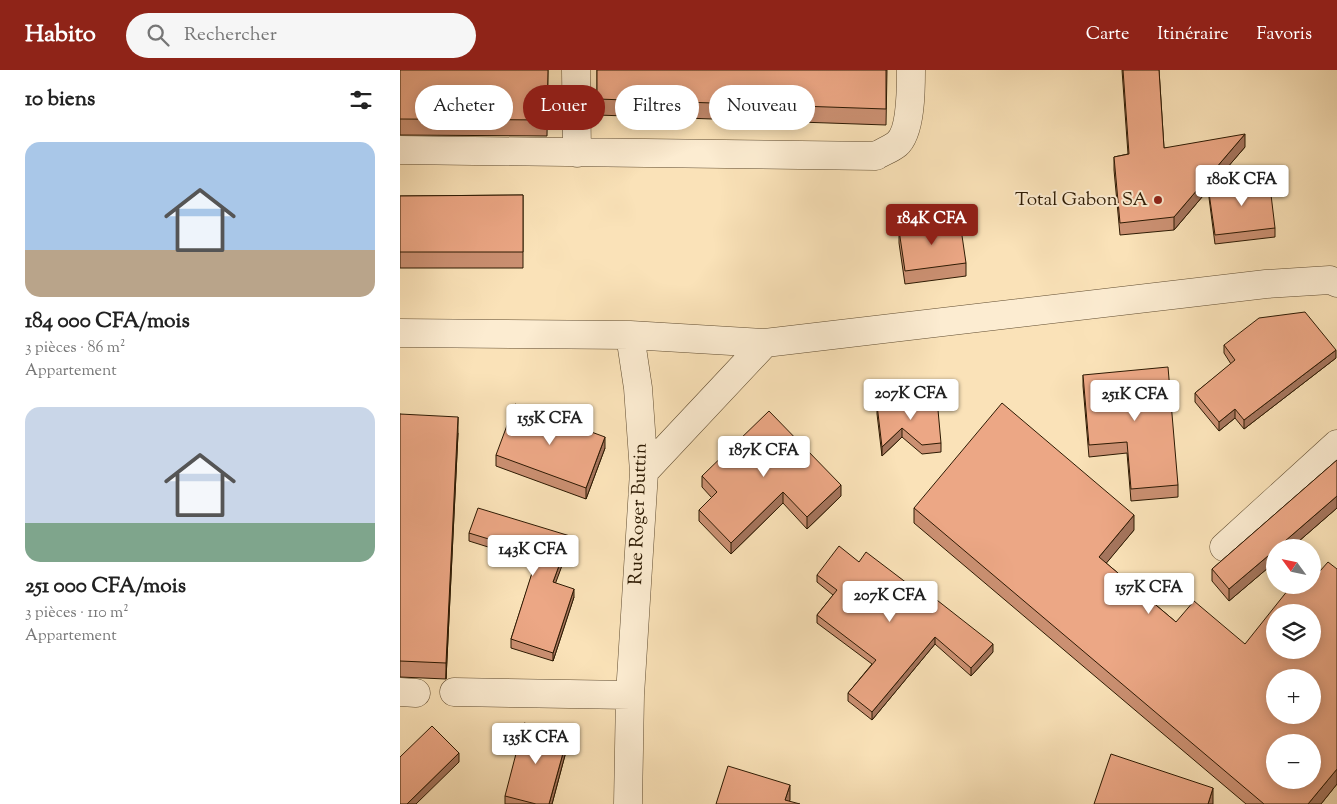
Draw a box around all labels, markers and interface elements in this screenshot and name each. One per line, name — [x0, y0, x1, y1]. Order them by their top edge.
search box — [126, 13, 476, 58]
text: Habito — [25, 18, 96, 52]
icon: search — [144, 21, 172, 49]
text: Rechercher — [184, 22, 277, 49]
text: Carte — [1086, 22, 1129, 48]
text: Itinéraire — [1157, 22, 1229, 48]
text: Favoris — [1257, 22, 1312, 48]
text: 10 biens — [25, 85, 95, 115]
chip: Acheter — [415, 85, 513, 130]
chip: Louer — [523, 85, 605, 130]
chip: Filtres — [615, 85, 699, 130]
chip: Nouveau — [709, 85, 815, 130]
icon: filters — [347, 86, 375, 114]
pin: 180K CFA — [1190, 164, 1294, 207]
text: 180K CFA — [1207, 169, 1277, 192]
icon: home — [155, 175, 245, 265]
place label: Total Gabon SA — [1015, 187, 1149, 214]
marker: Total Gabon SA — [1152, 194, 1164, 206]
pin: 184K CFA — [880, 204, 984, 246]
text: 184K CFA — [897, 208, 967, 231]
text: 184 000 CFA/mois — [25, 307, 190, 337]
text: 3 pièces · 86 m² — [25, 337, 125, 360]
text: Appartement — [25, 360, 117, 383]
pin: 207K CFA — [859, 378, 963, 421]
pin: 251K CFA — [1083, 380, 1187, 422]
text: 207K CFA — [875, 383, 947, 406]
text: 251K CFA — [1101, 384, 1169, 407]
pin: 155K CFA — [498, 404, 602, 446]
text: 155K CFA — [517, 408, 583, 431]
pin: 187K CFA — [712, 436, 816, 478]
icon: home — [155, 440, 245, 530]
text: 187K CFA — [729, 440, 799, 463]
street label: Rue Roger Buttin — [623, 442, 655, 586]
pin: 143K CFA — [481, 534, 585, 577]
text: 143K CFA — [499, 539, 567, 562]
north arrow — [1266, 539, 1321, 594]
map controls — [1266, 539, 1321, 789]
text: 251 000 CFA/mois — [25, 572, 186, 602]
pin: 157K CFA — [1097, 572, 1201, 615]
text: 157K CFA — [1115, 577, 1183, 600]
pin: 207K CFA — [838, 580, 942, 623]
text: 207K CFA — [854, 585, 926, 608]
text: 3 pièces · 110 m² — [25, 602, 129, 625]
button: layers — [1266, 604, 1321, 659]
text: Appartement — [25, 625, 117, 648]
button: + — [1266, 669, 1321, 724]
pin: 135K CFA — [484, 722, 588, 765]
text: 135K CFA — [503, 727, 569, 750]
button: − — [1266, 734, 1321, 789]

